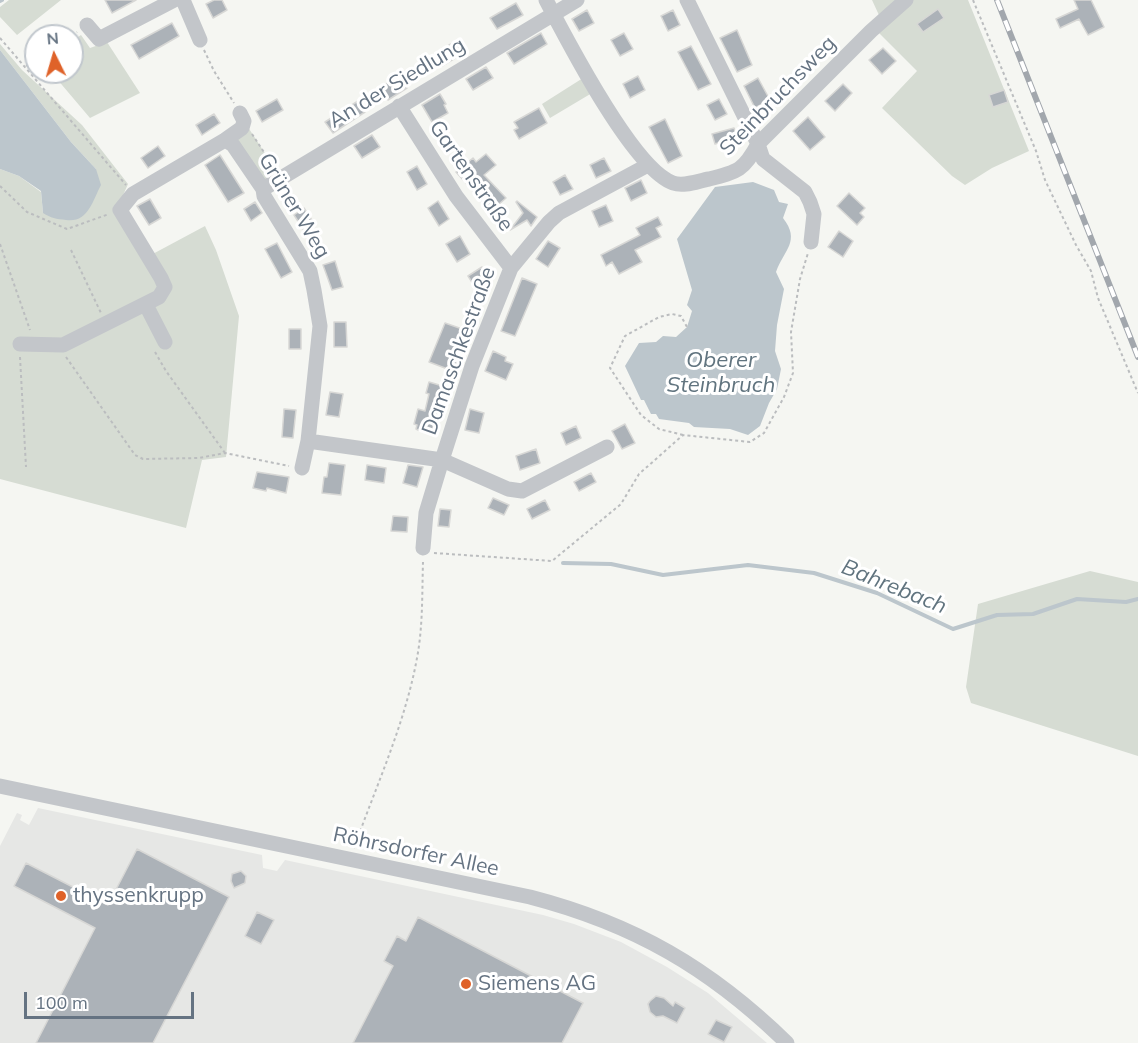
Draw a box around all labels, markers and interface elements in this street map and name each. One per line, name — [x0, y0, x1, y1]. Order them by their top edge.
north arrow — [24, 24, 84, 84]
text: N — [46, 28, 60, 49]
street label: Steinbruchsweg — [715, 31, 841, 161]
street label: An der Siedlung — [324, 32, 470, 134]
street label: Gartenstraße — [424, 116, 518, 236]
street label: Grüner Weg — [253, 149, 335, 263]
street label: Damaschkestraße — [417, 264, 501, 438]
water label: Oberer Steinbruch — [666, 347, 776, 398]
water label: Bahrebach — [838, 554, 950, 620]
street label: Röhrsdorfer Allee — [331, 822, 501, 882]
place label: thyssenkrupp — [73, 883, 204, 909]
marker: thyssenkrupp — [54, 889, 68, 903]
place label: Siemens AG — [478, 971, 596, 997]
marker: Siemens AG — [459, 977, 473, 991]
scale bar — [27, 980, 196, 1018]
text: 100 m — [35, 991, 88, 1014]

